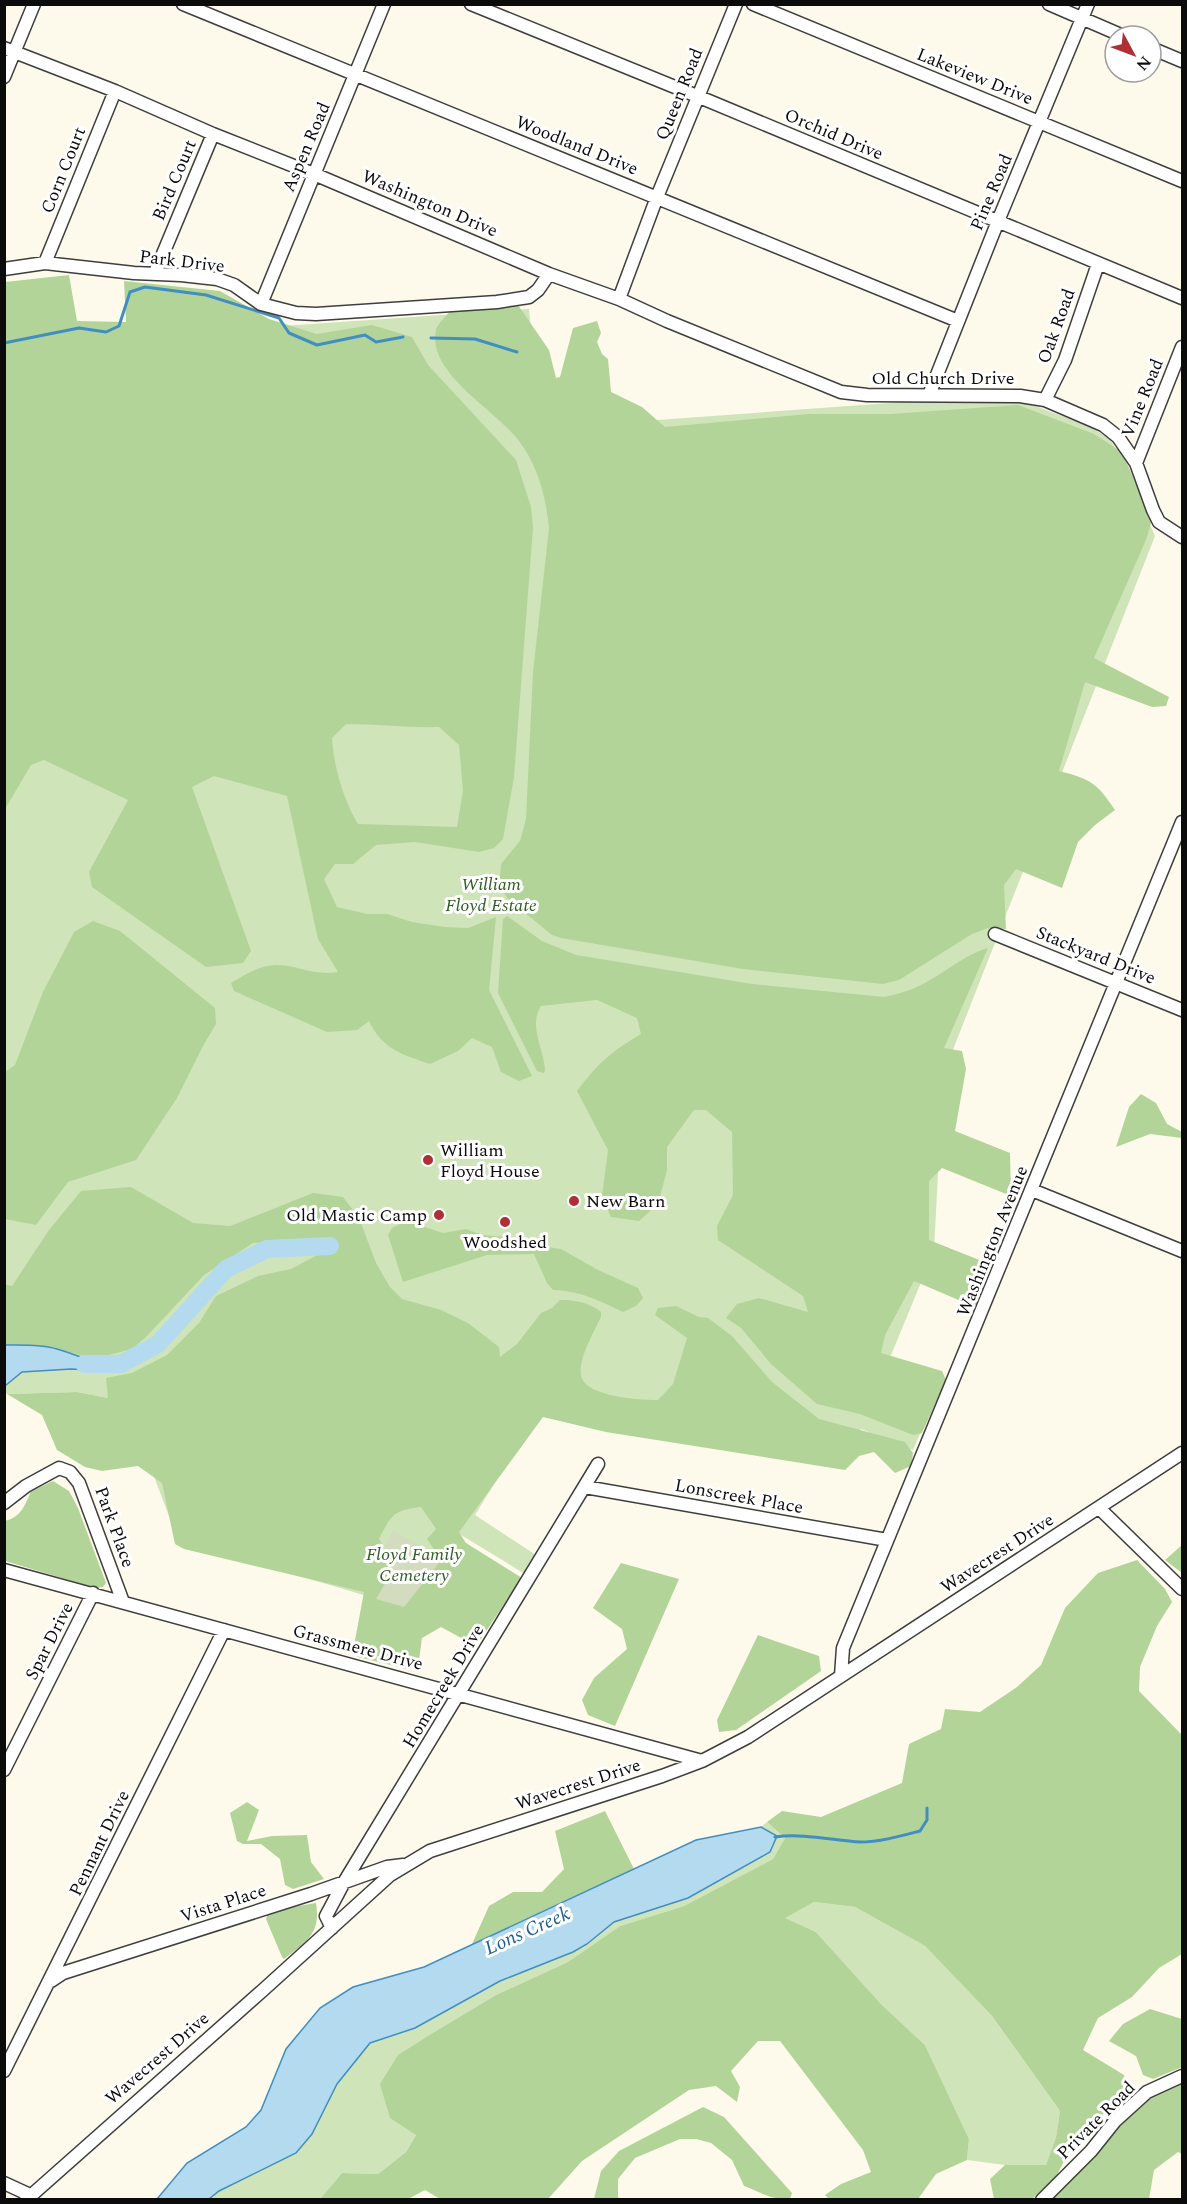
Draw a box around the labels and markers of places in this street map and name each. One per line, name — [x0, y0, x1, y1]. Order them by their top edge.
place label: William Floyd House — [440, 1137, 540, 1185]
marker: William Floyd House — [421, 1153, 435, 1167]
place label: New Barn — [586, 1188, 665, 1215]
marker: New Barn — [567, 1194, 581, 1208]
place label: Old Mastic Camp — [286, 1202, 427, 1229]
marker: Old Mastic Camp — [432, 1208, 446, 1222]
marker: Woodshed — [498, 1215, 512, 1229]
place label: Woodshed — [463, 1229, 547, 1256]

